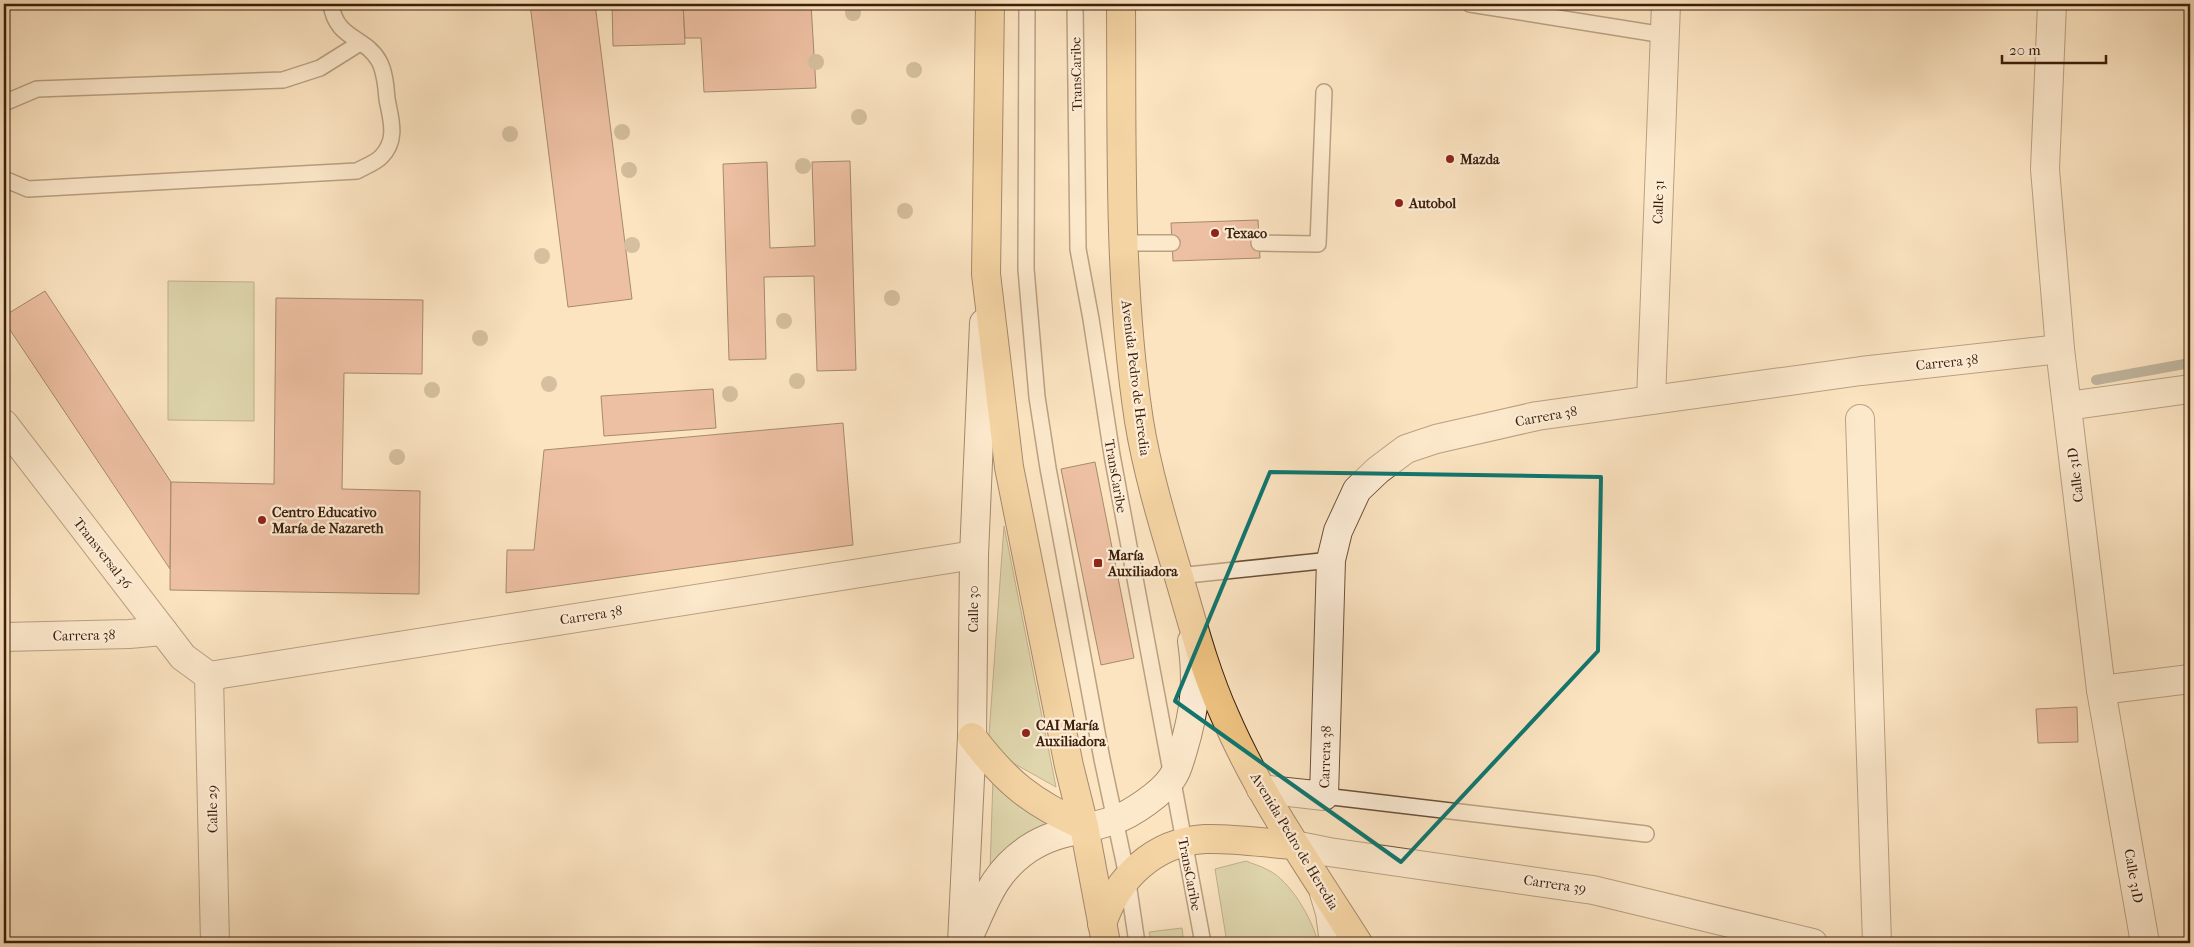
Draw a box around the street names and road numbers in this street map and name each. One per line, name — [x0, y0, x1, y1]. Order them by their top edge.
street label: TransCaribe — [1067, 37, 1086, 111]
street label: Calle 31 — [1649, 180, 1668, 224]
street label: Avenida Pedro de Heredia — [1117, 298, 1154, 457]
street label: Carrera 38 — [1915, 351, 1979, 374]
street label: Carrera 38 — [1514, 403, 1579, 430]
street label: TransCaribe — [1101, 438, 1130, 514]
street label: Calle 31D — [2064, 446, 2087, 503]
street label: Transversal 36 — [70, 514, 136, 593]
street label: Calle 30 — [965, 586, 982, 632]
street label: Carrera 38 — [559, 602, 623, 629]
street label: Carrera 38 — [52, 626, 116, 645]
street label: Carrera 38 — [1316, 725, 1335, 789]
street label: Avenida Pedro de Heredia — [1246, 769, 1342, 913]
street label: Calle 29 — [204, 785, 221, 833]
street label: TransCaribe — [1174, 836, 1205, 912]
street label: Calle 31D — [2120, 848, 2147, 905]
street label: Carrera 39 — [1522, 872, 1587, 897]

